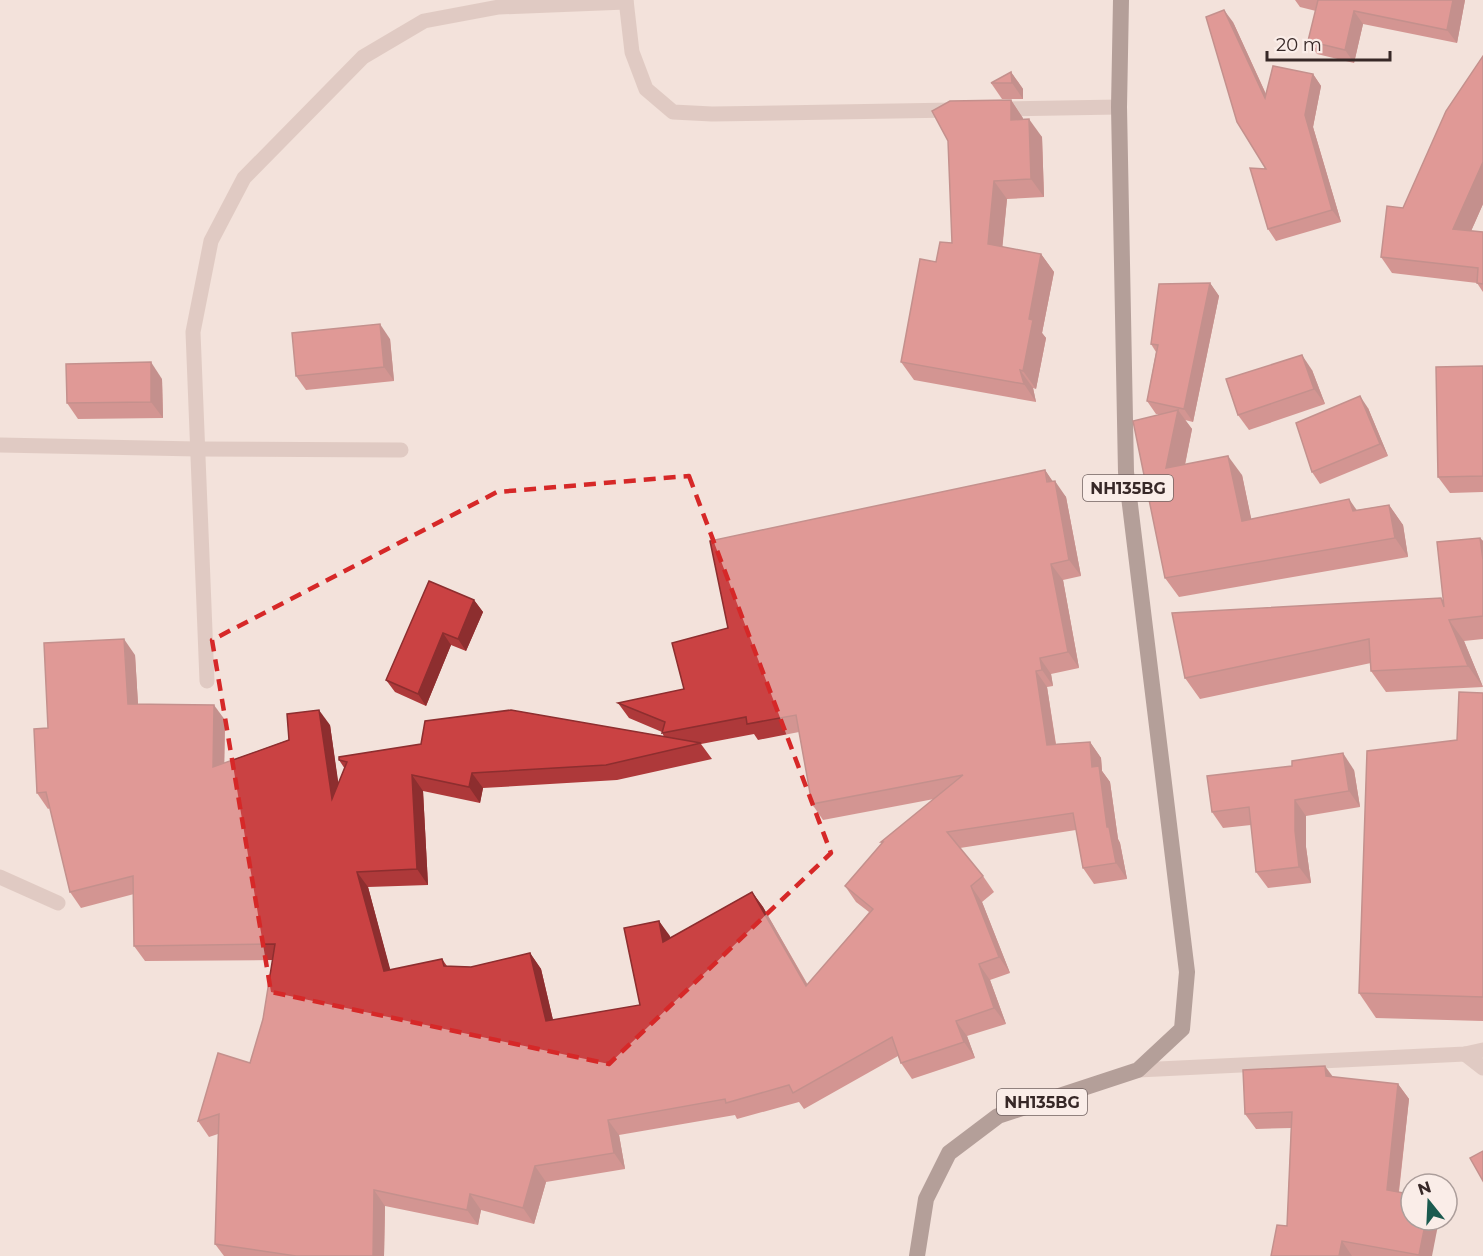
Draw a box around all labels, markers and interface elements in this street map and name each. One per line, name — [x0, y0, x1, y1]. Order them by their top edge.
scale bar — [1267, 24, 1390, 62]
text: 20 m — [1276, 34, 1322, 56]
road number: NH135BG — [1083, 475, 1173, 501]
road number: NH135BG — [997, 1089, 1087, 1115]
north arrow — [1399, 1172, 1459, 1232]
text: N — [1415, 1177, 1434, 1199]

